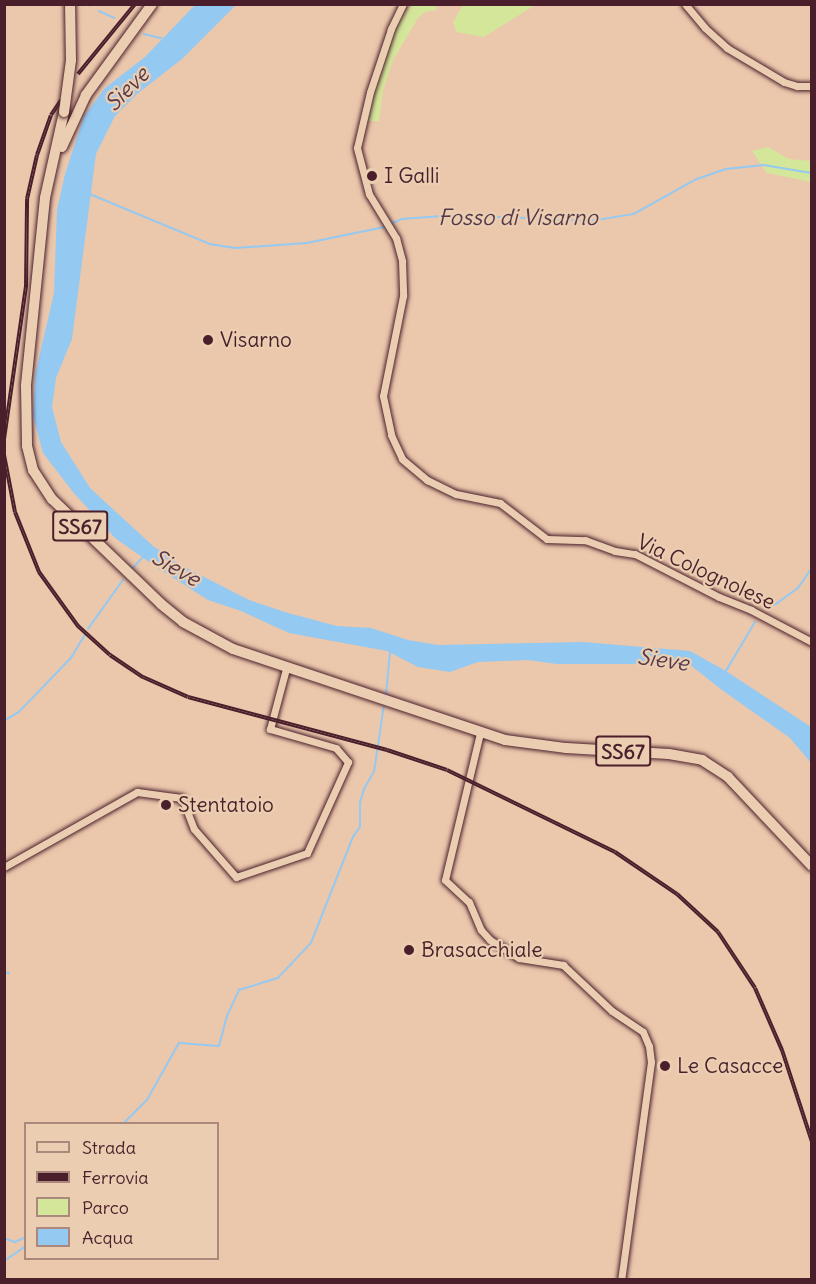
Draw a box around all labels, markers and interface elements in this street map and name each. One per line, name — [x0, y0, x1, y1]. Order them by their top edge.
water label: Sieve — [99, 61, 155, 117]
place label: I Galli — [384, 163, 439, 189]
marker: I Galli — [365, 169, 379, 183]
water label: Fosso di Visarno — [438, 205, 598, 231]
place label: Visarno — [220, 327, 292, 353]
marker: Visarno — [201, 333, 215, 347]
road number: SS67 — [52, 509, 109, 543]
street label: Via Colognolese — [633, 529, 779, 615]
water label: Sieve — [147, 544, 205, 592]
water label: Sieve — [636, 643, 690, 677]
road number: SS67 — [594, 734, 652, 768]
place label: Stentatoio — [178, 792, 274, 818]
marker: Stentatoio — [159, 798, 173, 812]
place label: Brasacchiale — [421, 937, 543, 963]
marker: Brasacchiale — [402, 943, 416, 957]
place label: Le Casacce — [677, 1053, 783, 1079]
marker: Le Casacce — [658, 1059, 672, 1073]
legend — [24, 1122, 219, 1260]
text: Strada — [82, 1136, 136, 1159]
text: Ferrovia — [82, 1166, 149, 1189]
text: Parco — [82, 1196, 129, 1219]
text: Acqua — [82, 1226, 133, 1249]

